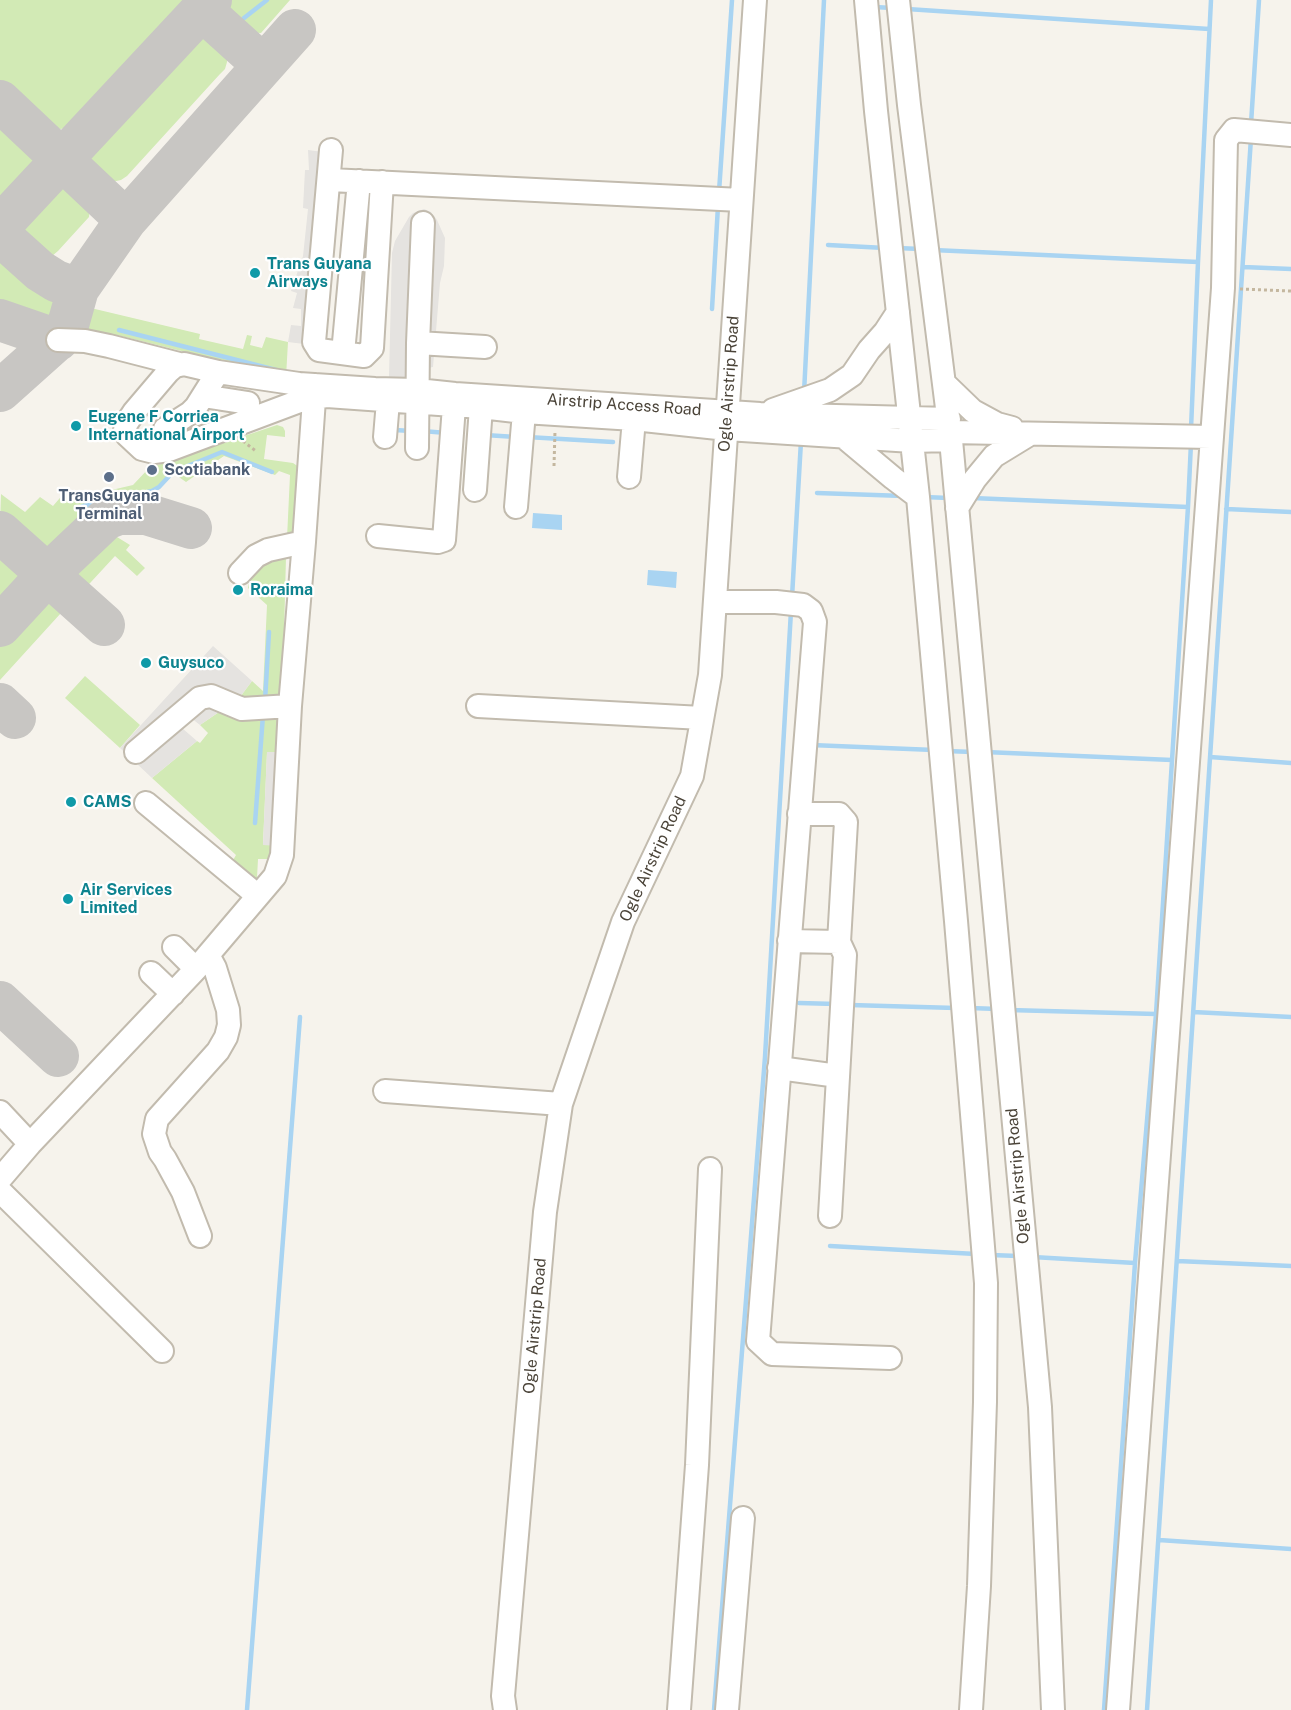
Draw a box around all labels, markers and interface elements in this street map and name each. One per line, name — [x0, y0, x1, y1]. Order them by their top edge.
place label: Trans Guyana Airways — [267, 254, 371, 292]
marker: Trans Guyana Airways — [248, 266, 262, 280]
street label: Ogle Airstrip Road — [715, 315, 743, 453]
street label: Airstrip Access Road — [546, 390, 702, 420]
place label: Eugene F Corriea International Airport — [88, 407, 245, 445]
marker: Eugene F Corriea International Airport — [69, 419, 83, 433]
place label: Scotiabank — [164, 460, 250, 480]
marker: Scotiabank — [145, 463, 159, 477]
marker: TransGuyana Terminal — [102, 470, 116, 484]
place label: TransGuyana Terminal — [59, 486, 159, 524]
place label: Roraima — [250, 580, 313, 600]
marker: Roraima — [231, 583, 245, 597]
place label: Guysuco — [158, 653, 224, 673]
marker: Guysuco — [139, 656, 153, 670]
place label: CAMS — [83, 792, 132, 812]
street label: Ogle Airstrip Road — [615, 793, 691, 925]
marker: CAMS — [64, 795, 78, 809]
place label: Air Services Limited — [80, 880, 172, 918]
marker: Air Services Limited — [61, 892, 75, 906]
street label: Ogle Airstrip Road — [1002, 1107, 1034, 1245]
street label: Ogle Airstrip Road — [519, 1257, 551, 1395]

